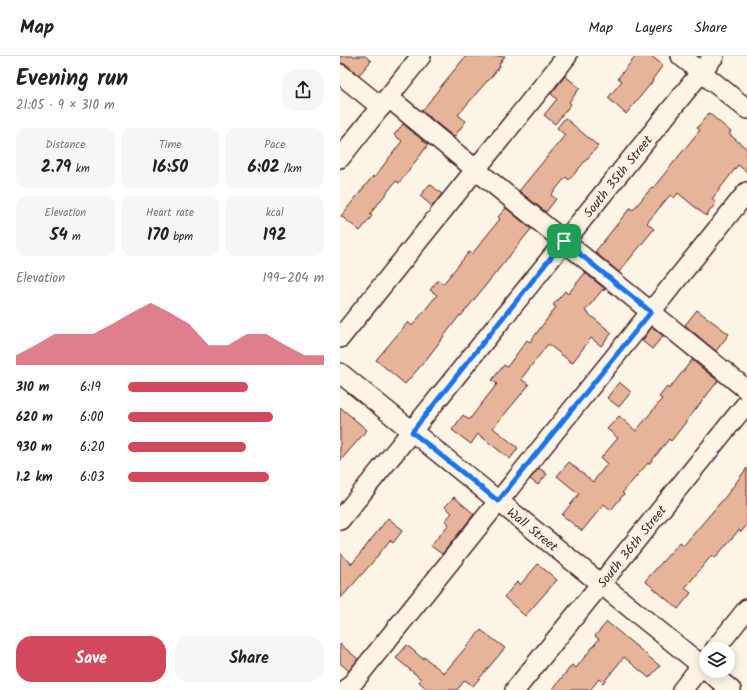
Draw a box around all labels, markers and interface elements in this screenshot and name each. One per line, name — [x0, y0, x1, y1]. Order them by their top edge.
text: Map — [20, 13, 54, 43]
text: Map — [589, 17, 613, 39]
text: Layers — [635, 17, 673, 39]
text: Share — [695, 17, 727, 39]
text: Evening run — [16, 62, 128, 97]
button: share — [282, 69, 324, 111]
text: 21:05 · 9 × 310 m — [16, 95, 115, 116]
street label: South 35th Street — [579, 130, 659, 223]
text: Distance — [46, 136, 85, 154]
text: Time — [159, 136, 181, 154]
text: Pace — [264, 136, 285, 154]
text: 2.79 — [41, 154, 71, 181]
text: 16:50 — [152, 154, 188, 181]
text: 6:02 — [248, 154, 280, 181]
text: km — [71, 160, 90, 178]
text: /km — [280, 160, 302, 178]
text: Elevation — [45, 204, 86, 222]
text: Heart rate — [146, 204, 194, 222]
text: kcal — [266, 204, 284, 222]
text: 54 — [50, 222, 68, 249]
text: 170 — [147, 222, 169, 249]
text: 192 — [263, 222, 286, 249]
pin — [547, 224, 581, 258]
text: m — [68, 228, 81, 246]
text: bpm — [169, 228, 193, 246]
icon: arrive — [553, 230, 575, 252]
text: Elevation — [16, 268, 65, 289]
text: 199–204 m — [263, 268, 324, 289]
text: 310 m — [16, 377, 49, 398]
text: 6:19 — [80, 377, 101, 398]
text: 620 m — [16, 407, 53, 428]
text: 6:00 — [80, 407, 103, 428]
text: 930 m — [16, 437, 52, 458]
text: 6:20 — [80, 437, 104, 458]
text: 1.2 km — [16, 467, 53, 488]
text: 6:03 — [80, 467, 104, 488]
street label: South 36th Street — [593, 500, 673, 593]
street label: Wall Street — [502, 503, 563, 558]
button: Save — [16, 636, 166, 682]
button: Share — [174, 636, 324, 682]
map controls — [699, 642, 735, 678]
button: layers — [699, 642, 735, 678]

